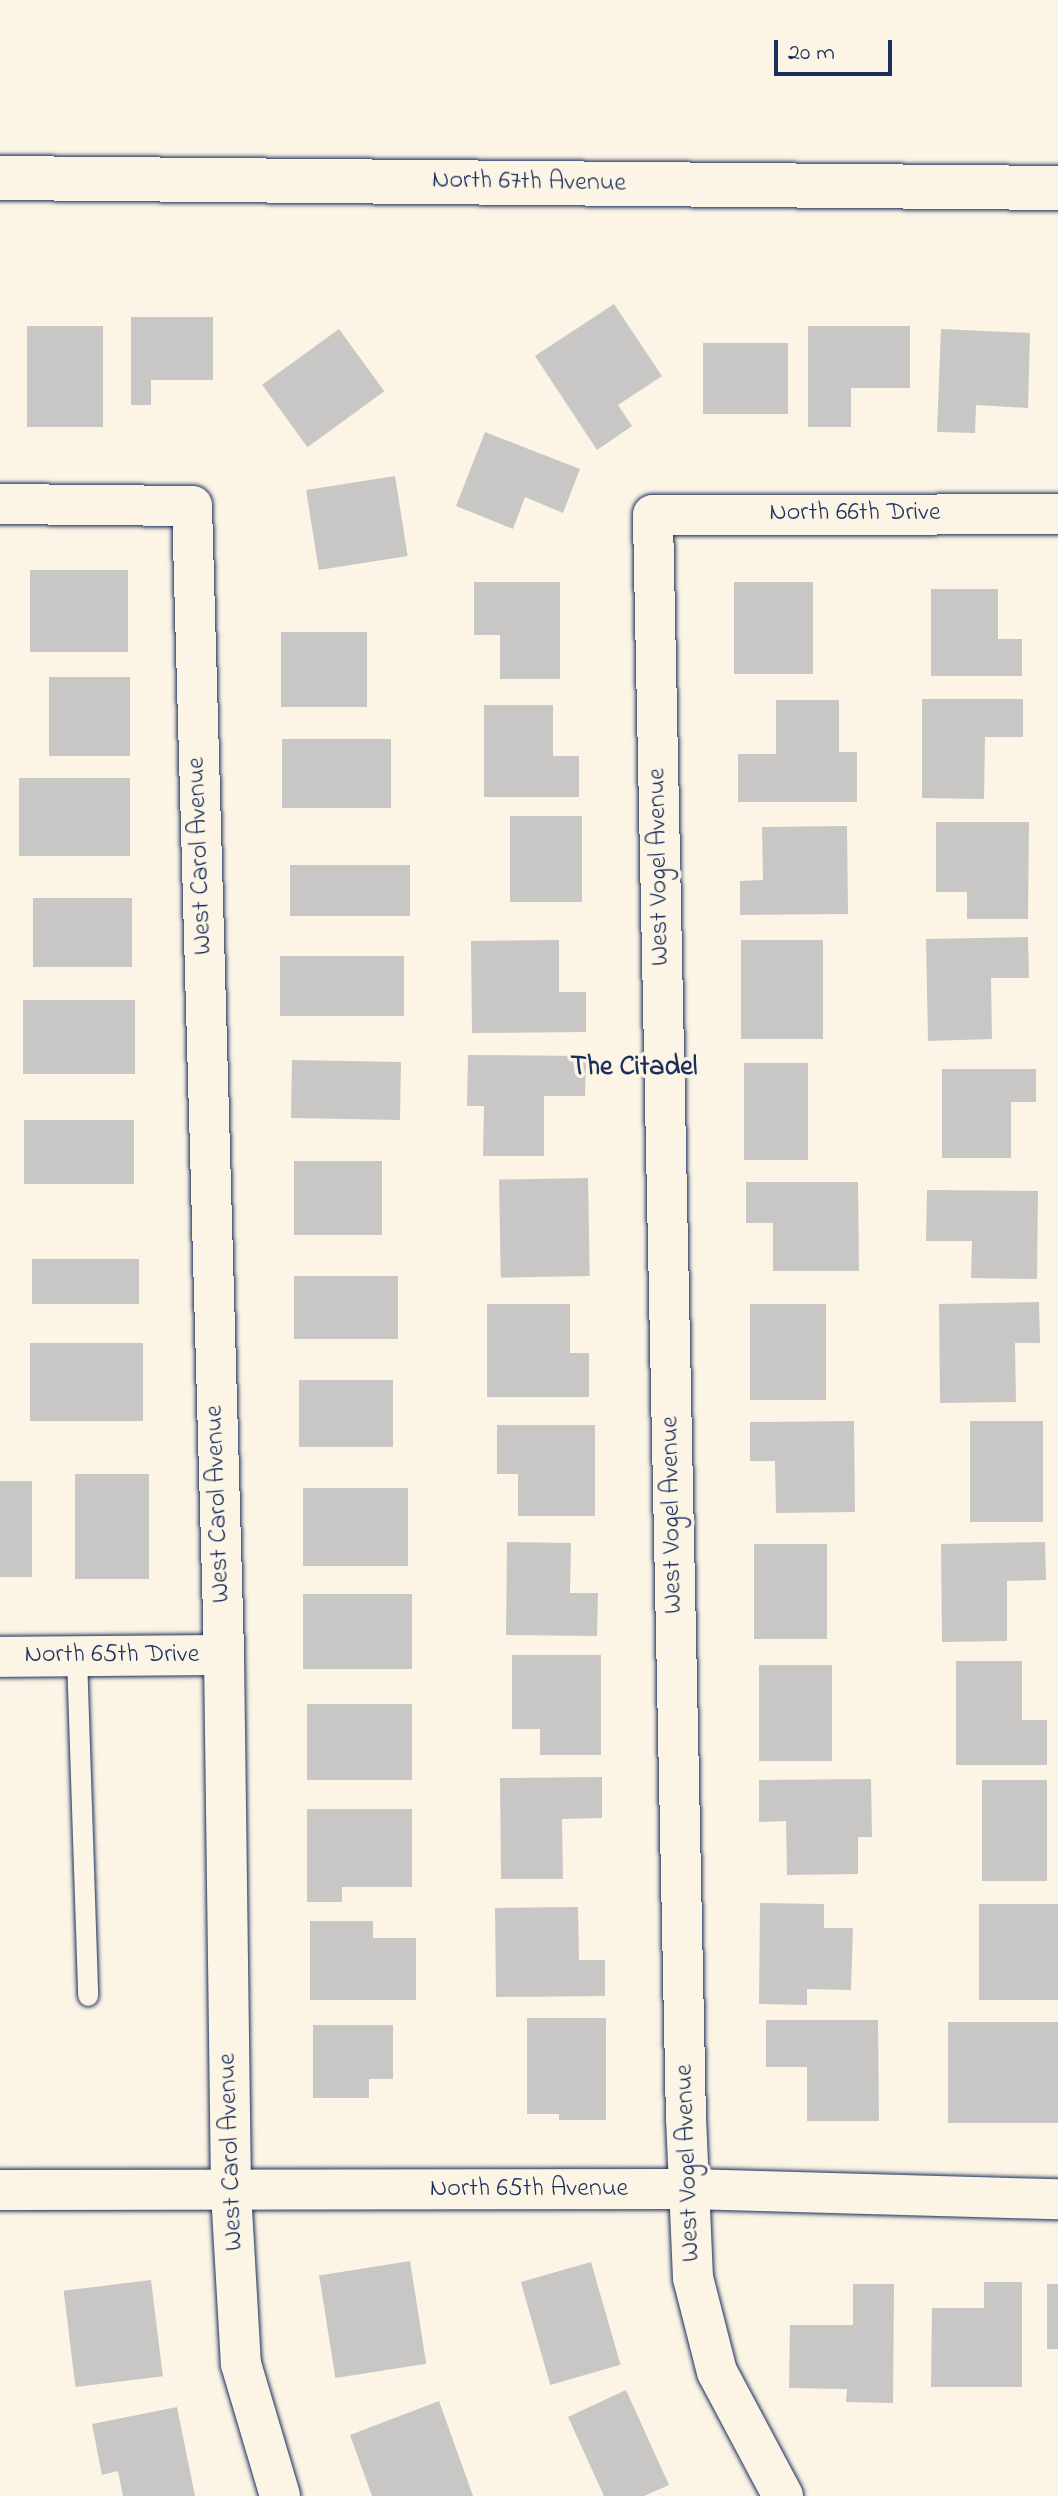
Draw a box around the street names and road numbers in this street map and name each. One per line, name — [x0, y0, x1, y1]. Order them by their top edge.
street label: North 67th Avenue — [432, 166, 626, 200]
street label: North 66th Drive — [769, 498, 941, 530]
street label: West Carol Avenue — [182, 757, 220, 955]
street label: West Vogel Avenue — [643, 768, 677, 966]
street label: West Carol Avenue — [200, 1405, 238, 1603]
street label: West Vogel Avenue — [656, 1416, 690, 1614]
street label: North 65th Drive — [25, 1640, 199, 1672]
street label: West Carol Avenue — [213, 2053, 251, 2251]
street label: West Vogel Avenue — [670, 2064, 708, 2262]
street label: North 65th Avenue — [430, 2174, 628, 2206]

